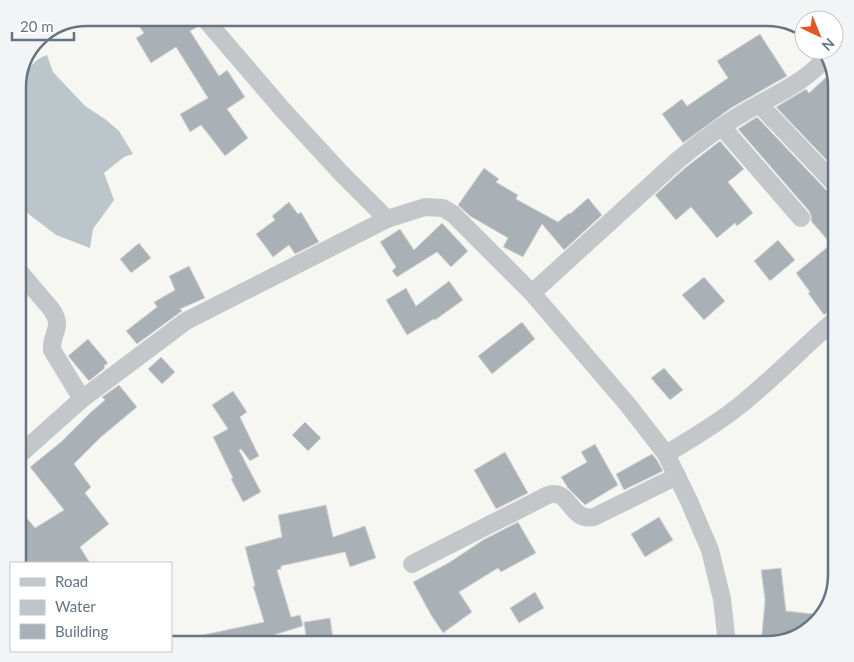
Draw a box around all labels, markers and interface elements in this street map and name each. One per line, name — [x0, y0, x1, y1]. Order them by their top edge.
scale bar — [12, 10, 75, 42]
north arrow — [794, 10, 844, 60]
text: 20 m — [20, 17, 54, 35]
text: N — [819, 35, 838, 55]
legend — [10, 562, 172, 652]
text: Road — [55, 572, 88, 590]
text: Water — [55, 597, 96, 615]
text: Building — [55, 622, 108, 640]

